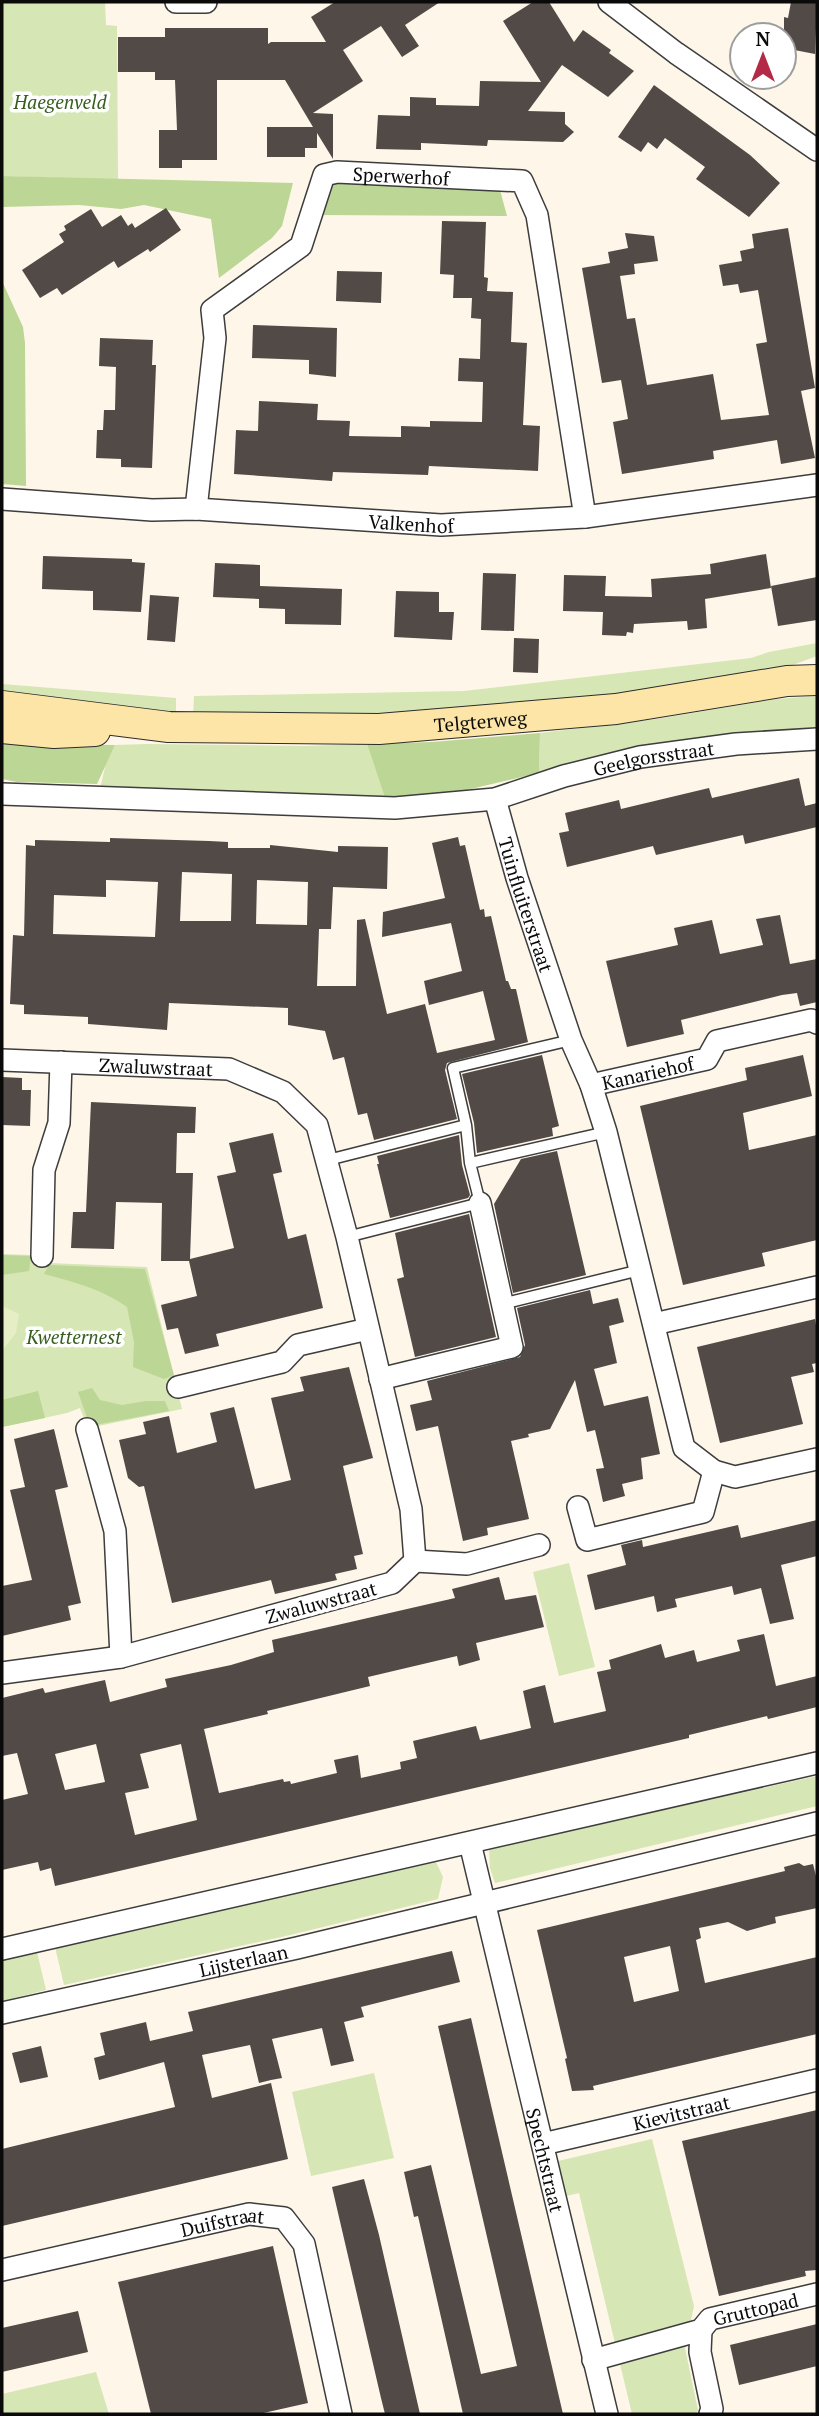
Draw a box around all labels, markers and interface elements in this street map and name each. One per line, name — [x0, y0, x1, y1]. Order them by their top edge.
north arrow — [728, 21, 798, 91]
text: N — [756, 26, 771, 51]
park label: Haegenveld — [12, 89, 107, 114]
street label: Sperwerhof — [352, 160, 451, 190]
street label: Valkenhof — [368, 508, 456, 538]
street label: Telgterweg — [433, 704, 529, 737]
street label: Geelgorsstraat — [590, 735, 716, 781]
street label: Tuinfluiterstraat — [494, 834, 560, 975]
street label: Kanariehof — [599, 1050, 697, 1095]
street label: Zwaluwstraat — [98, 1051, 213, 1081]
park label: Kwetternest — [25, 1324, 122, 1349]
street label: Zwaluwstraat — [263, 1575, 379, 1629]
street label: Lijsterlaan — [197, 1938, 290, 1982]
street label: Kievitstraat — [630, 2088, 732, 2135]
street label: Spechtstraat — [521, 2105, 571, 2215]
street label: Duifstraat — [178, 2201, 266, 2242]
street label: Gruttopad — [710, 2286, 801, 2330]

